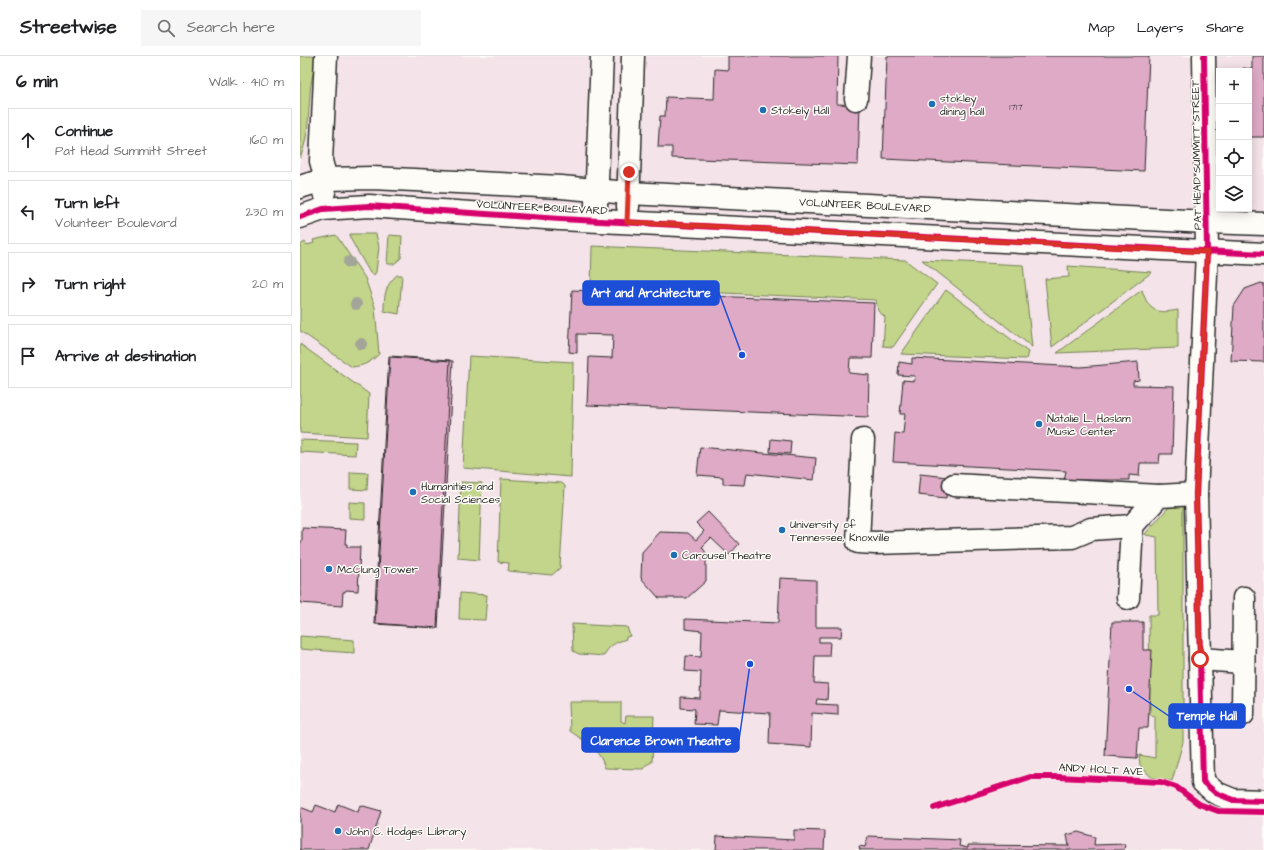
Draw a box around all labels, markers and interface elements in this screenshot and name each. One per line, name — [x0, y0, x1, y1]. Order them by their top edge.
search box — [141, 10, 421, 46]
text: Streetwise — [20, 14, 117, 41]
icon: search — [155, 17, 177, 39]
text: Search here — [187, 17, 275, 38]
text: Map — [1088, 18, 1115, 38]
text: Layers — [1137, 18, 1184, 38]
text: Share — [1206, 18, 1244, 38]
map controls — [1216, 68, 1252, 212]
button: + — [1216, 68, 1252, 104]
text: 6 min — [16, 70, 58, 94]
text: Walk · 410 m — [209, 73, 284, 91]
street label: PAT HEAD SUMMITT STREET — [1188, 80, 1205, 230]
place label: stokley dining hall — [940, 91, 985, 120]
marker: stokley dining hall — [927, 99, 937, 109]
house number: 1717 — [1009, 101, 1023, 114]
place label: Stokely Hall — [771, 103, 830, 119]
button: − — [1216, 104, 1252, 140]
marker: Stokely Hall — [758, 105, 768, 115]
text: Continue — [55, 121, 113, 142]
icon: ahead — [17, 129, 39, 151]
text: 160 m — [250, 131, 283, 149]
button: locate — [1216, 140, 1252, 176]
text: Pat Head Summitt Street — [55, 142, 207, 160]
route end — [620, 163, 638, 181]
button: layers — [1216, 176, 1252, 212]
text: Turn left — [55, 193, 119, 214]
street label: VOLUNTEER BOULEVARD — [799, 195, 931, 216]
street label: VOLUNTEER BOULEVARD — [476, 197, 608, 218]
icon: left — [17, 201, 39, 223]
text: 230 m — [245, 203, 283, 221]
text: Volunteer Boulevard — [55, 214, 177, 232]
icon: right — [17, 273, 39, 295]
text: Turn right — [55, 274, 126, 295]
text: 20 m — [252, 275, 283, 293]
callout: Art and Architecture — [583, 281, 719, 305]
text: Art and Architecture — [591, 285, 711, 302]
icon: arrive — [17, 345, 39, 367]
text: Arrive at destination — [55, 346, 196, 367]
place label: Natalie L. Haslam Music Center — [1047, 411, 1131, 439]
marker: Natalie L. Haslam Music Center — [1034, 419, 1044, 429]
place label: Humanities and Social Sciences — [421, 479, 501, 507]
marker: Humanities and Social Sciences — [408, 487, 418, 497]
place label: University of Tennessee, Knoxville — [790, 517, 889, 545]
marker: University of Tennessee, Knoxville — [777, 525, 787, 535]
place label: Carousel Theatre — [682, 548, 771, 563]
marker: Carousel Theatre — [669, 550, 679, 560]
place label: McClung Tower — [337, 562, 418, 578]
marker: McClung Tower — [324, 564, 334, 574]
route start — [1191, 650, 1209, 668]
callout: Temple Hall — [1169, 704, 1245, 728]
text: Temple Hall — [1176, 708, 1237, 726]
callout: Clarence Brown Theatre — [582, 728, 739, 752]
text: Clarence Brown Theatre — [591, 733, 732, 750]
street label: ANDY HOLT AVE — [1058, 760, 1144, 779]
place label: John C. Hodges Library — [346, 824, 466, 840]
marker: John C. Hodges Library — [333, 826, 343, 836]

